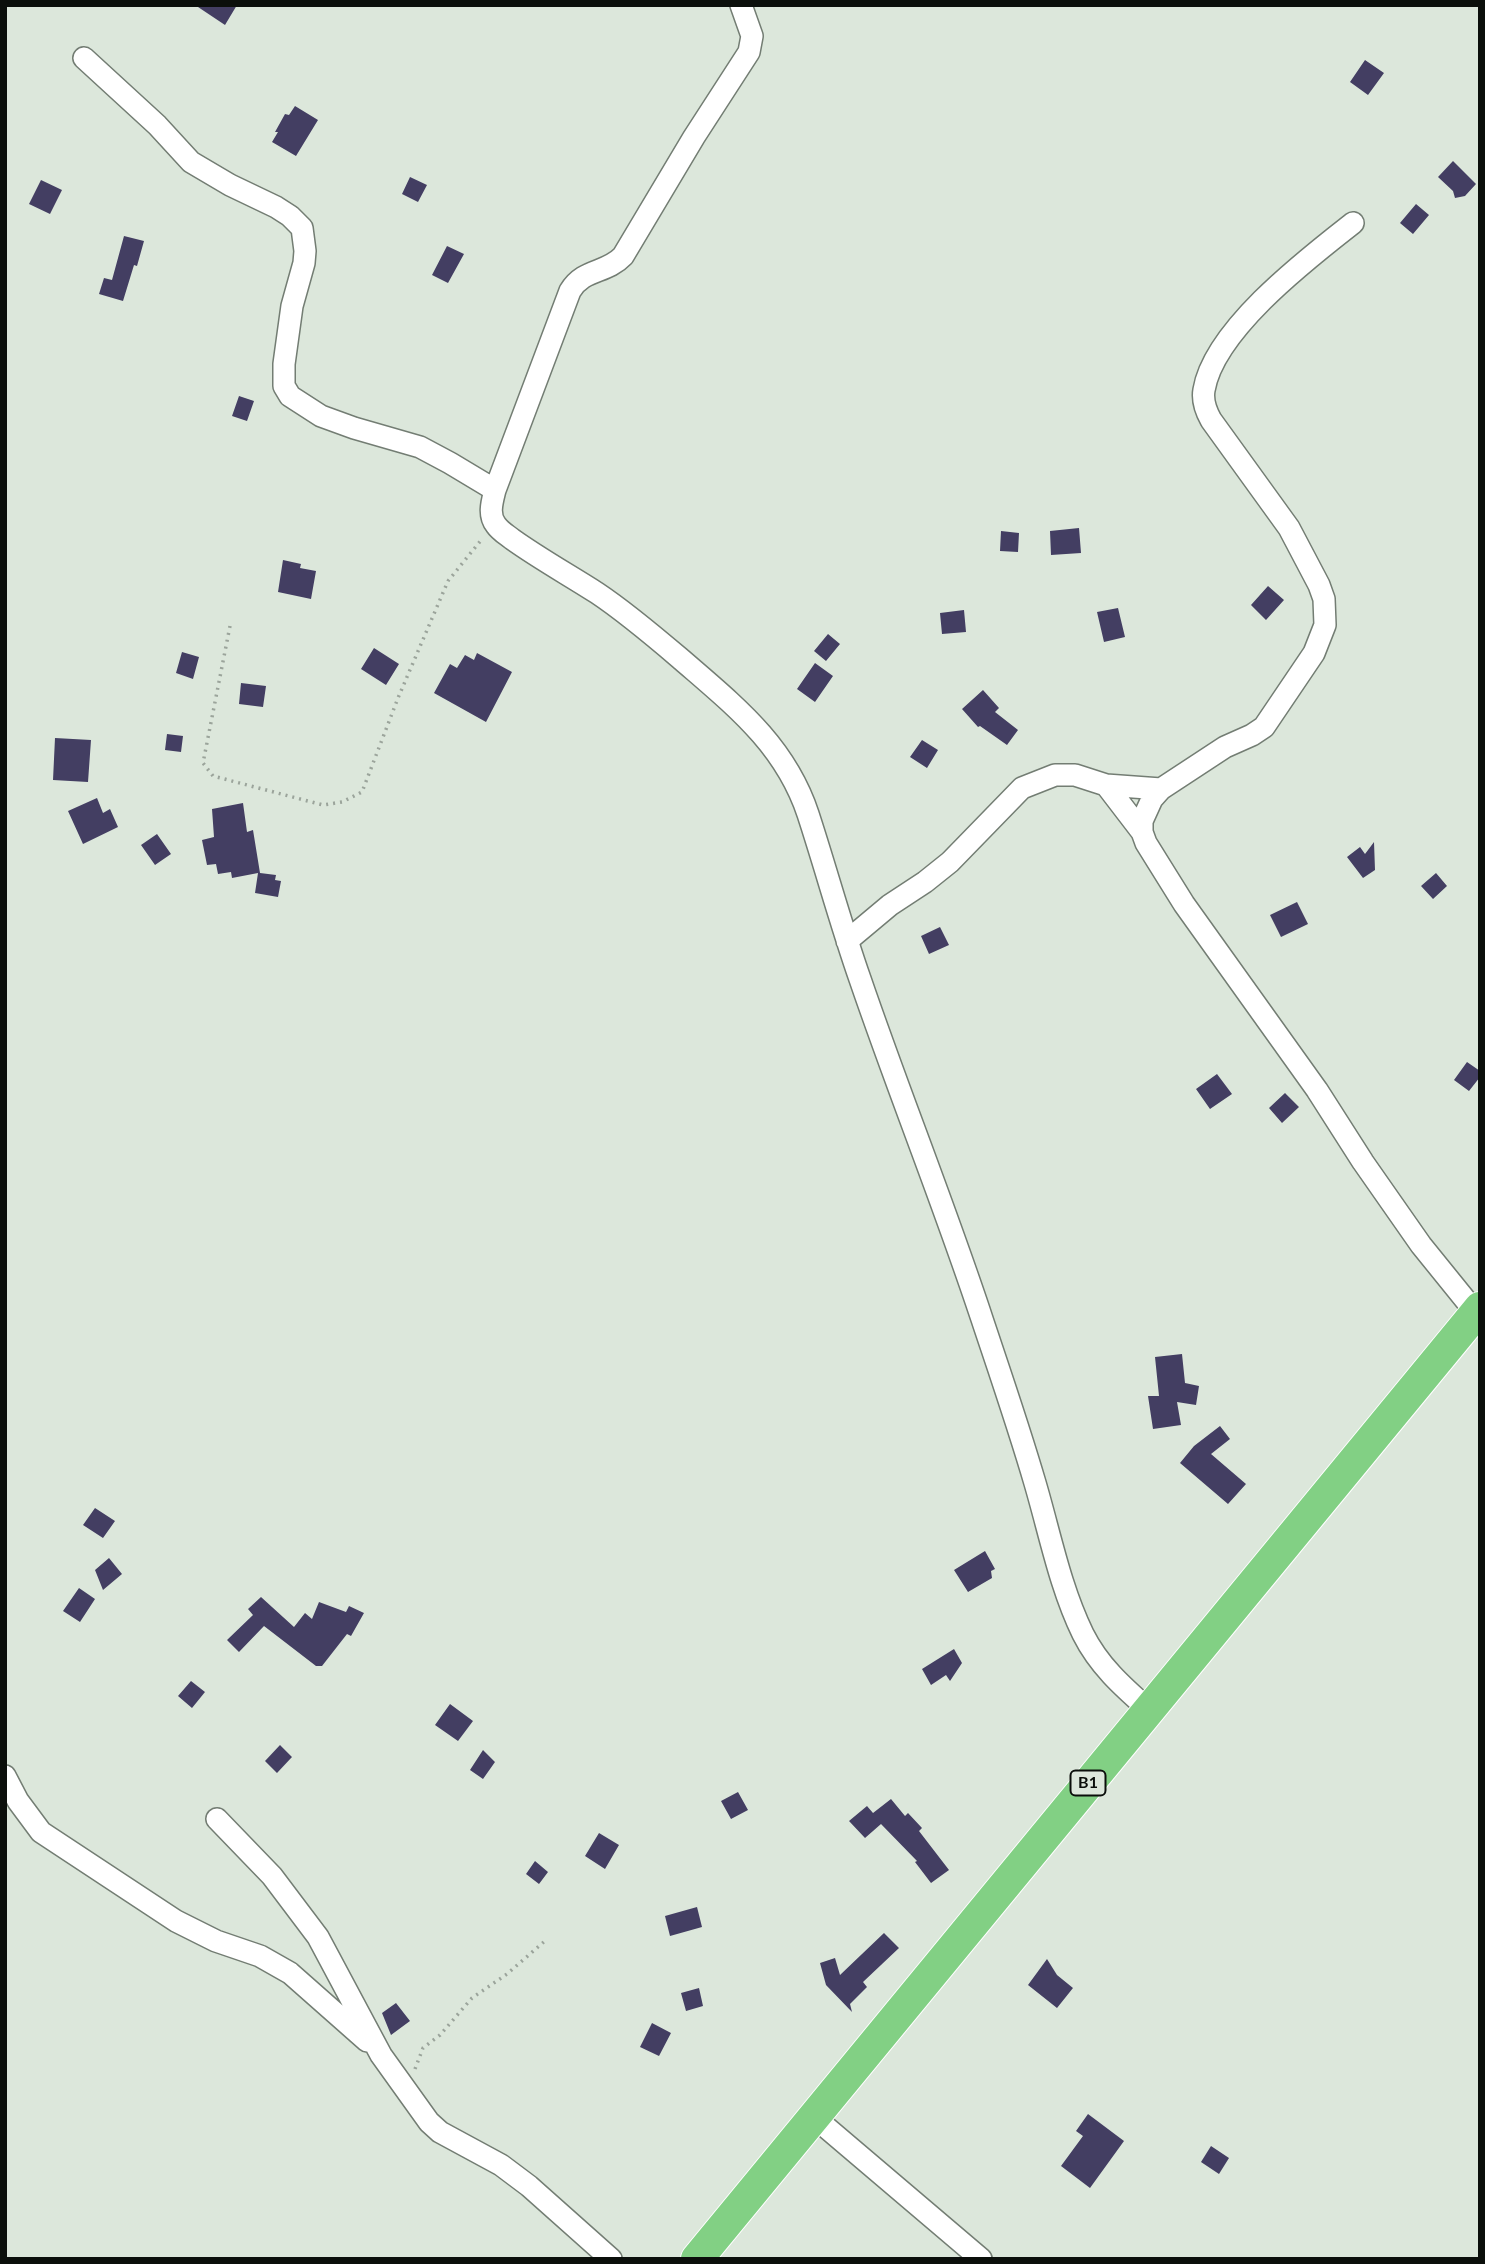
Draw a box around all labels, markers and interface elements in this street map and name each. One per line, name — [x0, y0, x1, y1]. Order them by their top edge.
road number: B1 — [1070, 1770, 1106, 1796]

